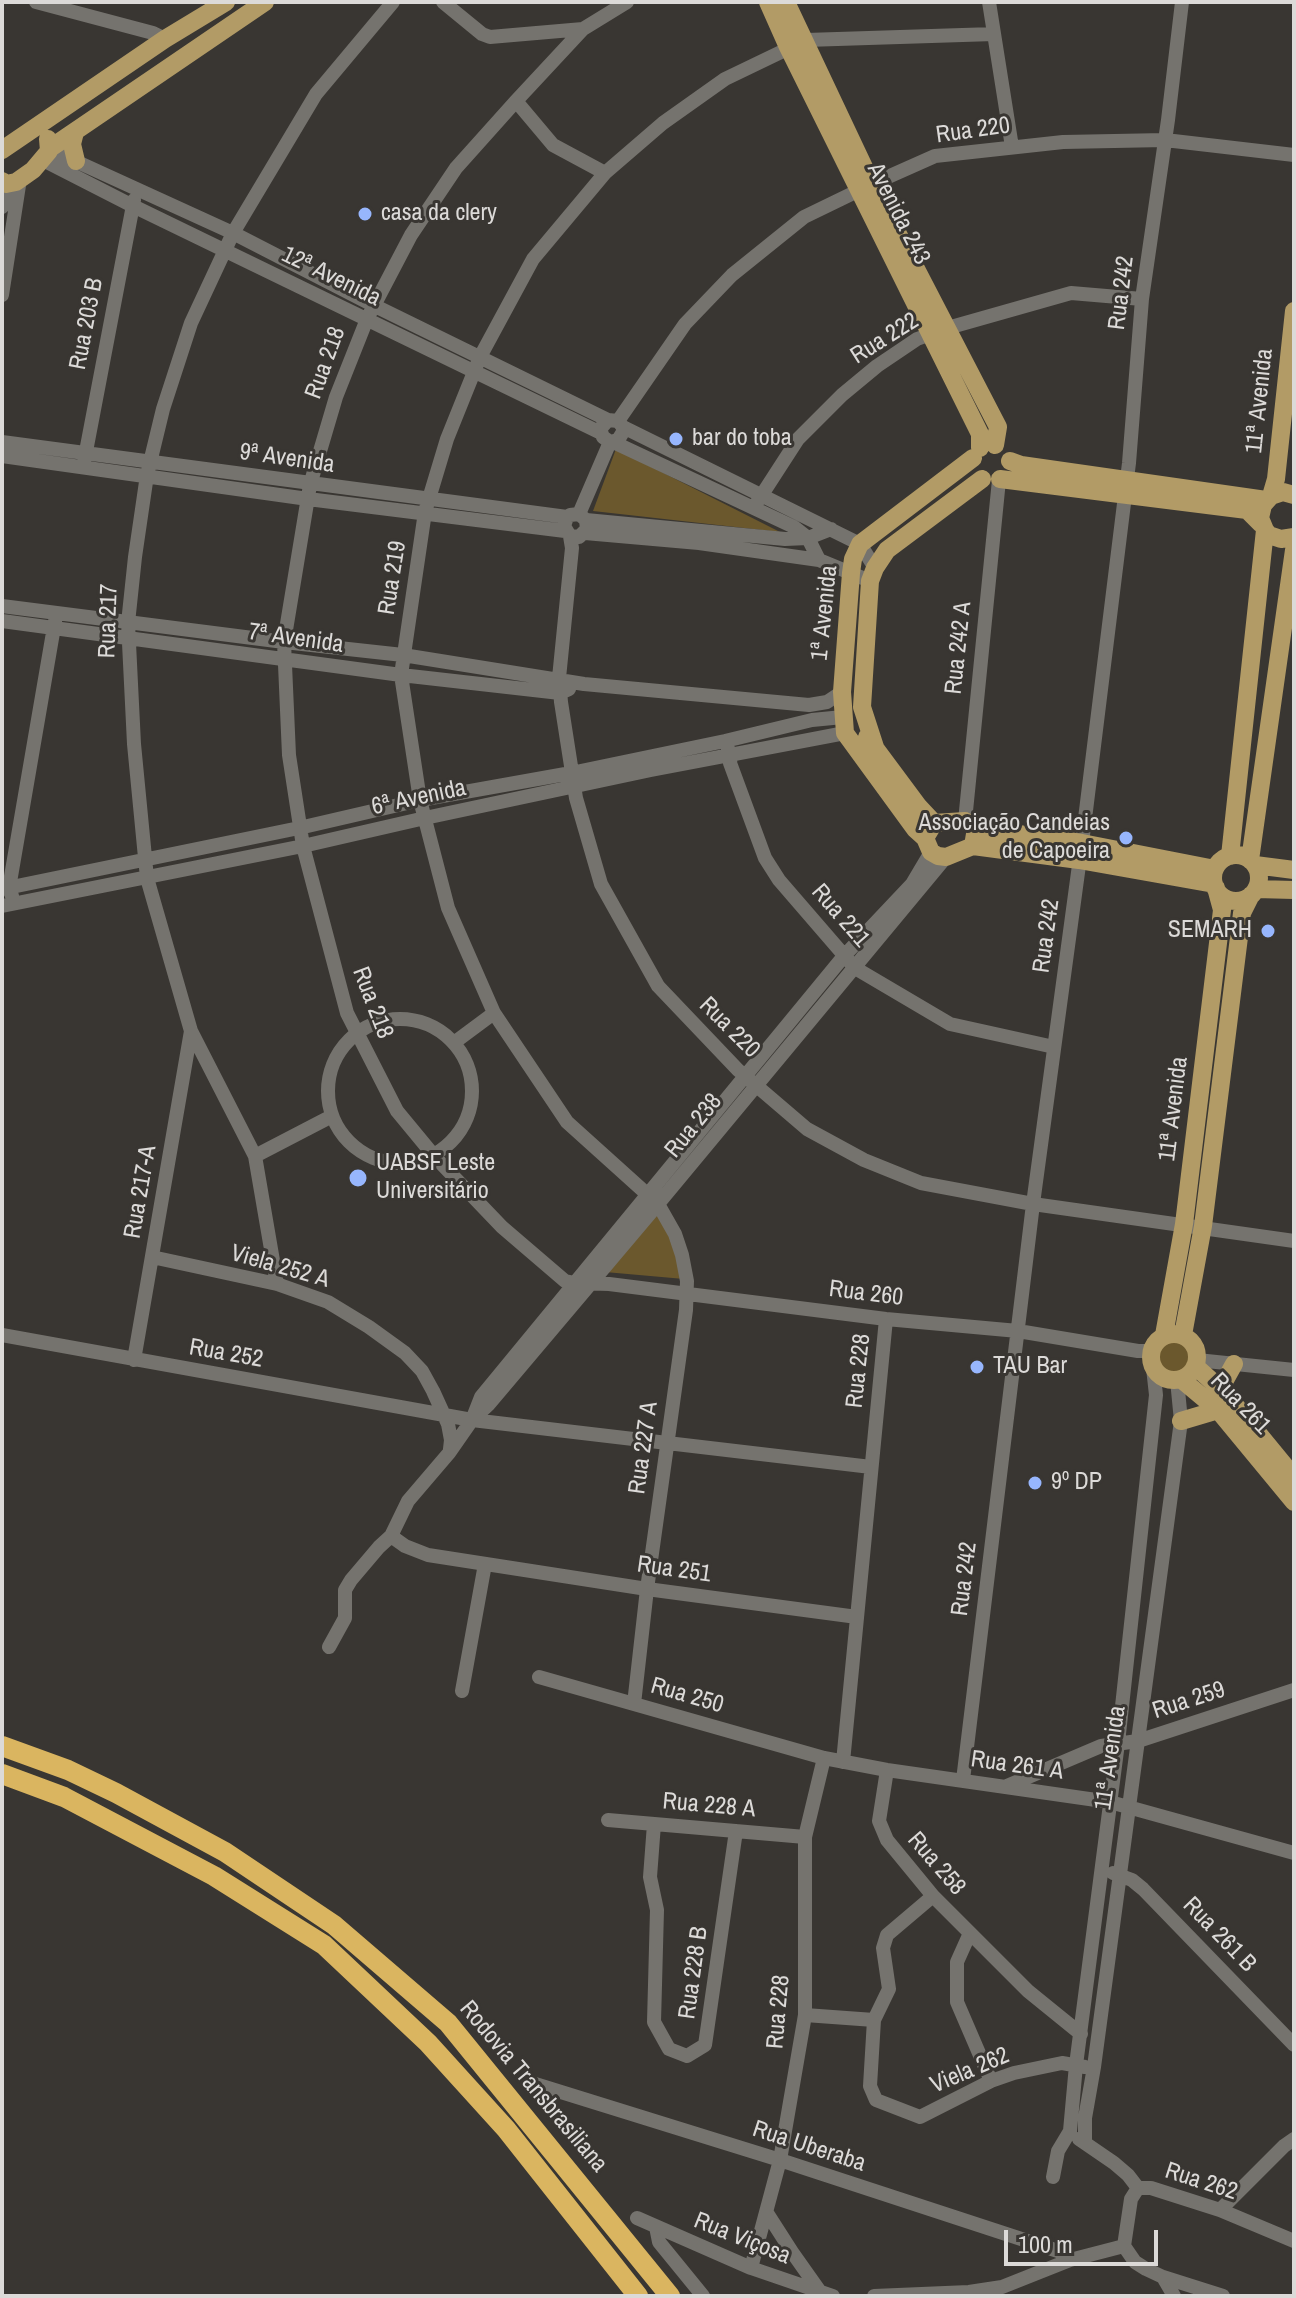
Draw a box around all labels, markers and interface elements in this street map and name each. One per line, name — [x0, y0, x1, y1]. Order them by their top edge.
street label: Rua 220 — [934, 112, 1012, 150]
street label: Avenida 243 — [860, 158, 936, 270]
place label: casa da clery — [381, 200, 497, 228]
marker: casa da clery — [356, 205, 374, 223]
street label: 12ª Avenida — [277, 241, 385, 313]
street label: Rua 242 — [1103, 254, 1141, 332]
street label: Rua 203 B — [64, 276, 110, 372]
street label: Rua 222 — [846, 307, 924, 371]
street label: Rua 218 — [300, 323, 352, 403]
street label: 11ª Avenida — [1240, 347, 1280, 455]
place label: bar do toba — [692, 425, 792, 453]
marker: bar do toba — [667, 430, 685, 448]
street label: 9ª Avenida — [238, 438, 336, 480]
street label: Rua 219 — [373, 539, 413, 617]
street label: 1ª Avenida — [806, 564, 844, 662]
street label: Rua 217 — [93, 583, 125, 659]
street label: Rua 242 A — [940, 600, 978, 696]
street label: 7ª Avenida — [247, 618, 345, 660]
street label: 6ª Avenida — [369, 774, 469, 822]
place label: Associação Candeias de Capoeira — [919, 810, 1110, 866]
marker: Associação Candeias de Capoeira — [1117, 829, 1135, 847]
street label: Rua 221 — [805, 878, 875, 954]
street label: Rua 242 — [1028, 897, 1066, 975]
place label: SEMARH — [1168, 917, 1252, 945]
marker: SEMARH — [1259, 922, 1277, 940]
street label: Rua 218 — [345, 963, 399, 1043]
street label: Rua 220 — [693, 992, 765, 1064]
street label: 11ª Avenida — [1153, 1055, 1195, 1163]
street label: Rua 238 — [659, 1088, 729, 1164]
street label: Rua 217-A — [119, 1143, 163, 1241]
place label: UABSF Leste Universitário — [376, 1150, 495, 1206]
marker: UABSF Leste Universitário — [347, 1167, 369, 1189]
street label: Viela 252 A — [227, 1239, 333, 1295]
street label: Rua 260 — [827, 1275, 905, 1313]
street label: Rua 228 — [841, 1332, 877, 1410]
street label: Rua 252 — [187, 1333, 265, 1375]
place label: TAU Bar — [993, 1353, 1067, 1381]
marker: TAU Bar — [968, 1358, 986, 1376]
street label: Rua 261 — [1204, 1367, 1276, 1441]
street label: Rua 227 A — [623, 1400, 665, 1496]
place label: 9º DP — [1051, 1469, 1102, 1497]
marker: 9º DP — [1026, 1474, 1044, 1492]
street label: Rua 242 — [946, 1540, 984, 1618]
street label: Rua 251 — [635, 1551, 713, 1589]
street label: Rua 250 — [647, 1672, 727, 1720]
street label: Rua 259 — [1149, 1676, 1229, 1726]
street label: 11ª Avenida — [1089, 1704, 1133, 1812]
street label: Rua 261 A — [969, 1745, 1065, 1787]
street label: Rua 228 A — [661, 1788, 757, 1824]
street label: Rua 258 — [901, 1826, 971, 1902]
street label: Rua 261 B — [1176, 1892, 1262, 1978]
street label: Rua 228 B — [673, 1925, 715, 2021]
street label: Rua 228 — [761, 1974, 797, 2050]
street label: Rodovia Transbrasiliana — [453, 1995, 613, 2179]
street label: Viela 262 — [926, 2042, 1014, 2100]
street label: Rua Uberaba — [749, 2115, 869, 2179]
street label: Rua 262 — [1161, 2157, 1241, 2207]
street label: Rua Viçosa — [690, 2207, 794, 2271]
scale bar — [1008, 2214, 1162, 2264]
text: 100 m — [1018, 2228, 1073, 2260]

